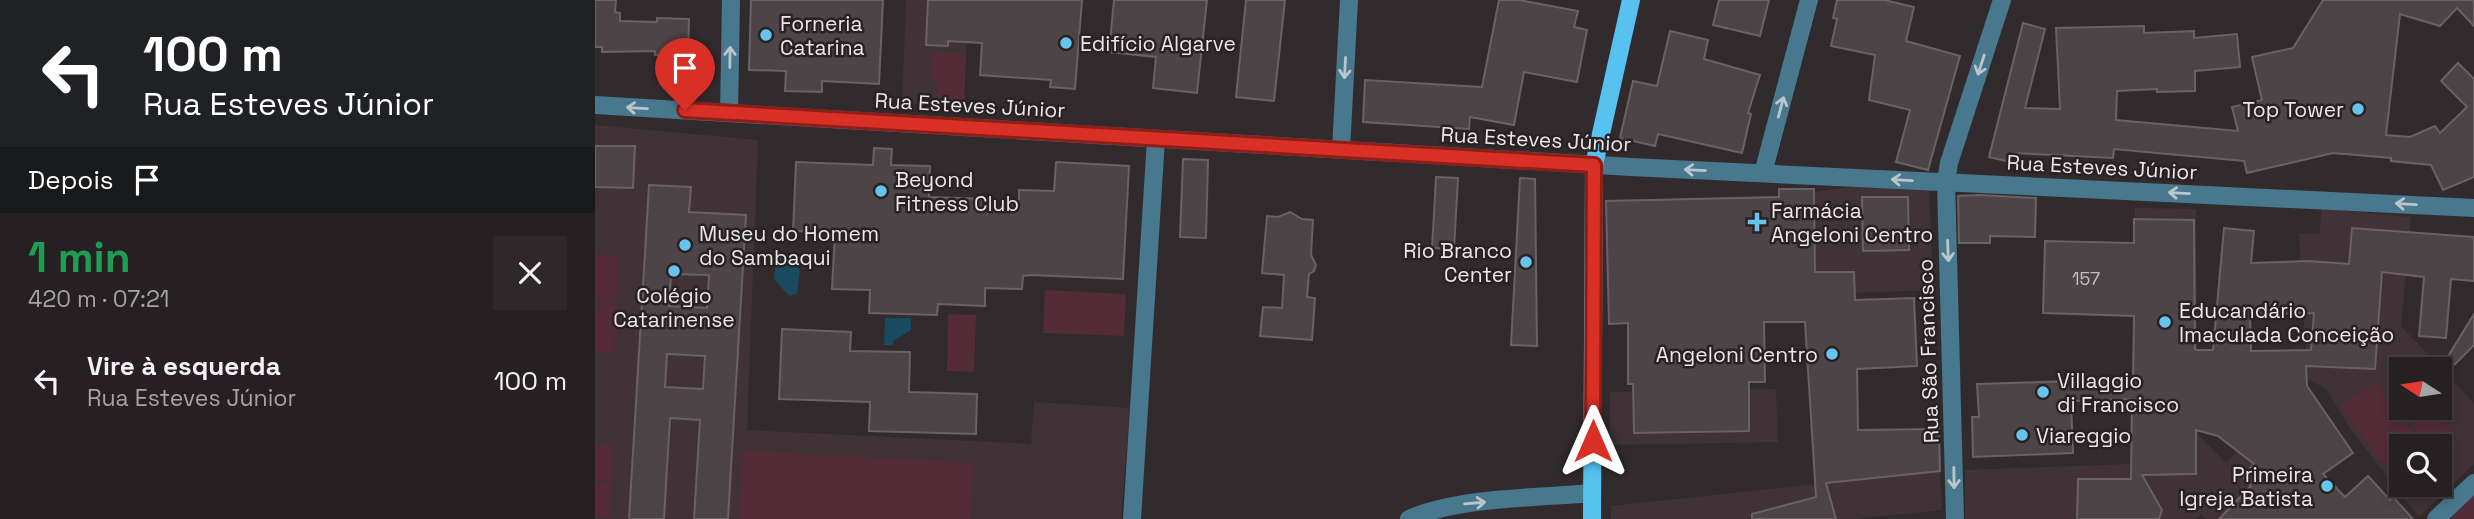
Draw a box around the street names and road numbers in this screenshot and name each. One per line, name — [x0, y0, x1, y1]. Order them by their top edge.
street label: Rua Esteves Júnior — [874, 87, 1066, 123]
street label: Rua Esteves Júnior — [1440, 121, 1632, 157]
street label: Rua Esteves Júnior — [2006, 149, 2198, 185]
street label: Rua São Francisco — [1911, 258, 1945, 444]

